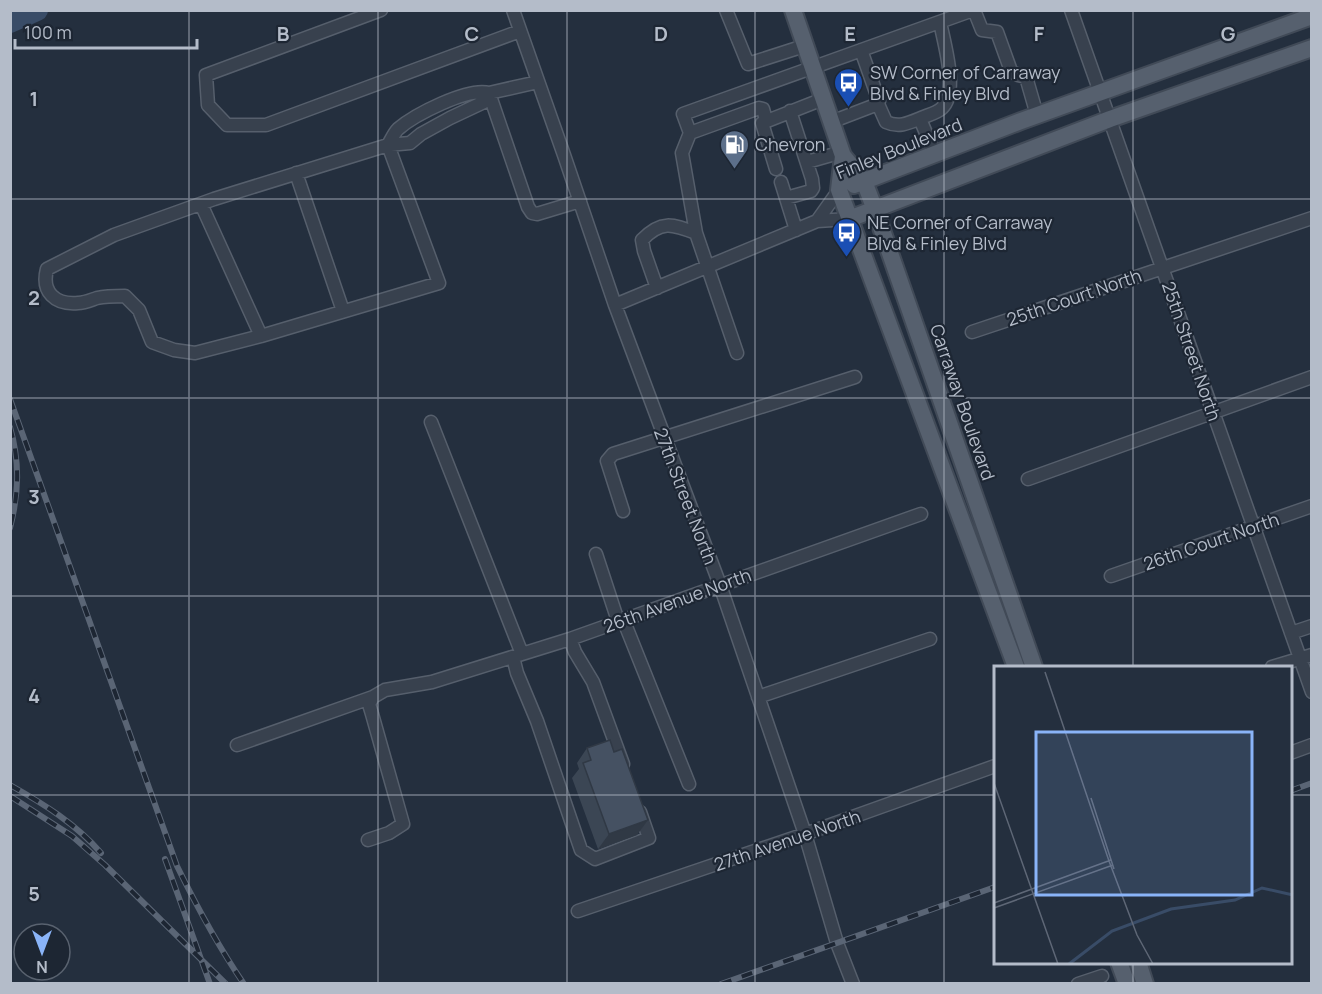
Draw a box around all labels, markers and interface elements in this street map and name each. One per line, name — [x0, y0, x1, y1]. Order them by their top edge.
scale bar — [15, 12, 196, 50]
text: 100 m — [24, 20, 72, 44]
text: B — [277, 20, 290, 47]
text: C — [465, 20, 479, 47]
text: D — [654, 20, 668, 47]
text: E — [844, 20, 856, 47]
text: F — [1034, 20, 1045, 47]
text: G — [1221, 20, 1236, 47]
place label: SW Corner of Carraway Blvd & Finley Blvd — [870, 60, 1061, 105]
bus stop icon: SW Corner of Carraway Blvd & Finley Blvd — [833, 66, 865, 108]
text: 1 — [30, 85, 38, 112]
street label: Finley Boulevard — [832, 112, 966, 184]
fuel station icon: Chevron — [718, 128, 750, 170]
place label: Chevron — [755, 132, 826, 156]
place label: NE Corner of Carraway Blvd & Finley Blvd — [867, 210, 1053, 255]
bus stop icon: NE Corner of Carraway Blvd & Finley Blvd — [830, 216, 862, 258]
street label: 25th Court North — [1003, 263, 1145, 331]
street label: 25th Street North — [1157, 278, 1227, 424]
text: 2 — [28, 284, 40, 311]
street label: Carraway Boulevard — [925, 321, 1001, 483]
street label: 27th Street North — [649, 424, 723, 568]
text: 3 — [28, 483, 40, 510]
street label: 26th Court North — [1140, 507, 1282, 575]
street label: 26th Avenue North — [600, 562, 754, 638]
inset map — [994, 666, 1292, 964]
text: 4 — [28, 682, 40, 709]
street label: 27th Avenue North — [711, 804, 863, 876]
text: 5 — [28, 880, 40, 907]
north arrow — [12, 922, 72, 982]
text: N — [36, 956, 48, 978]

